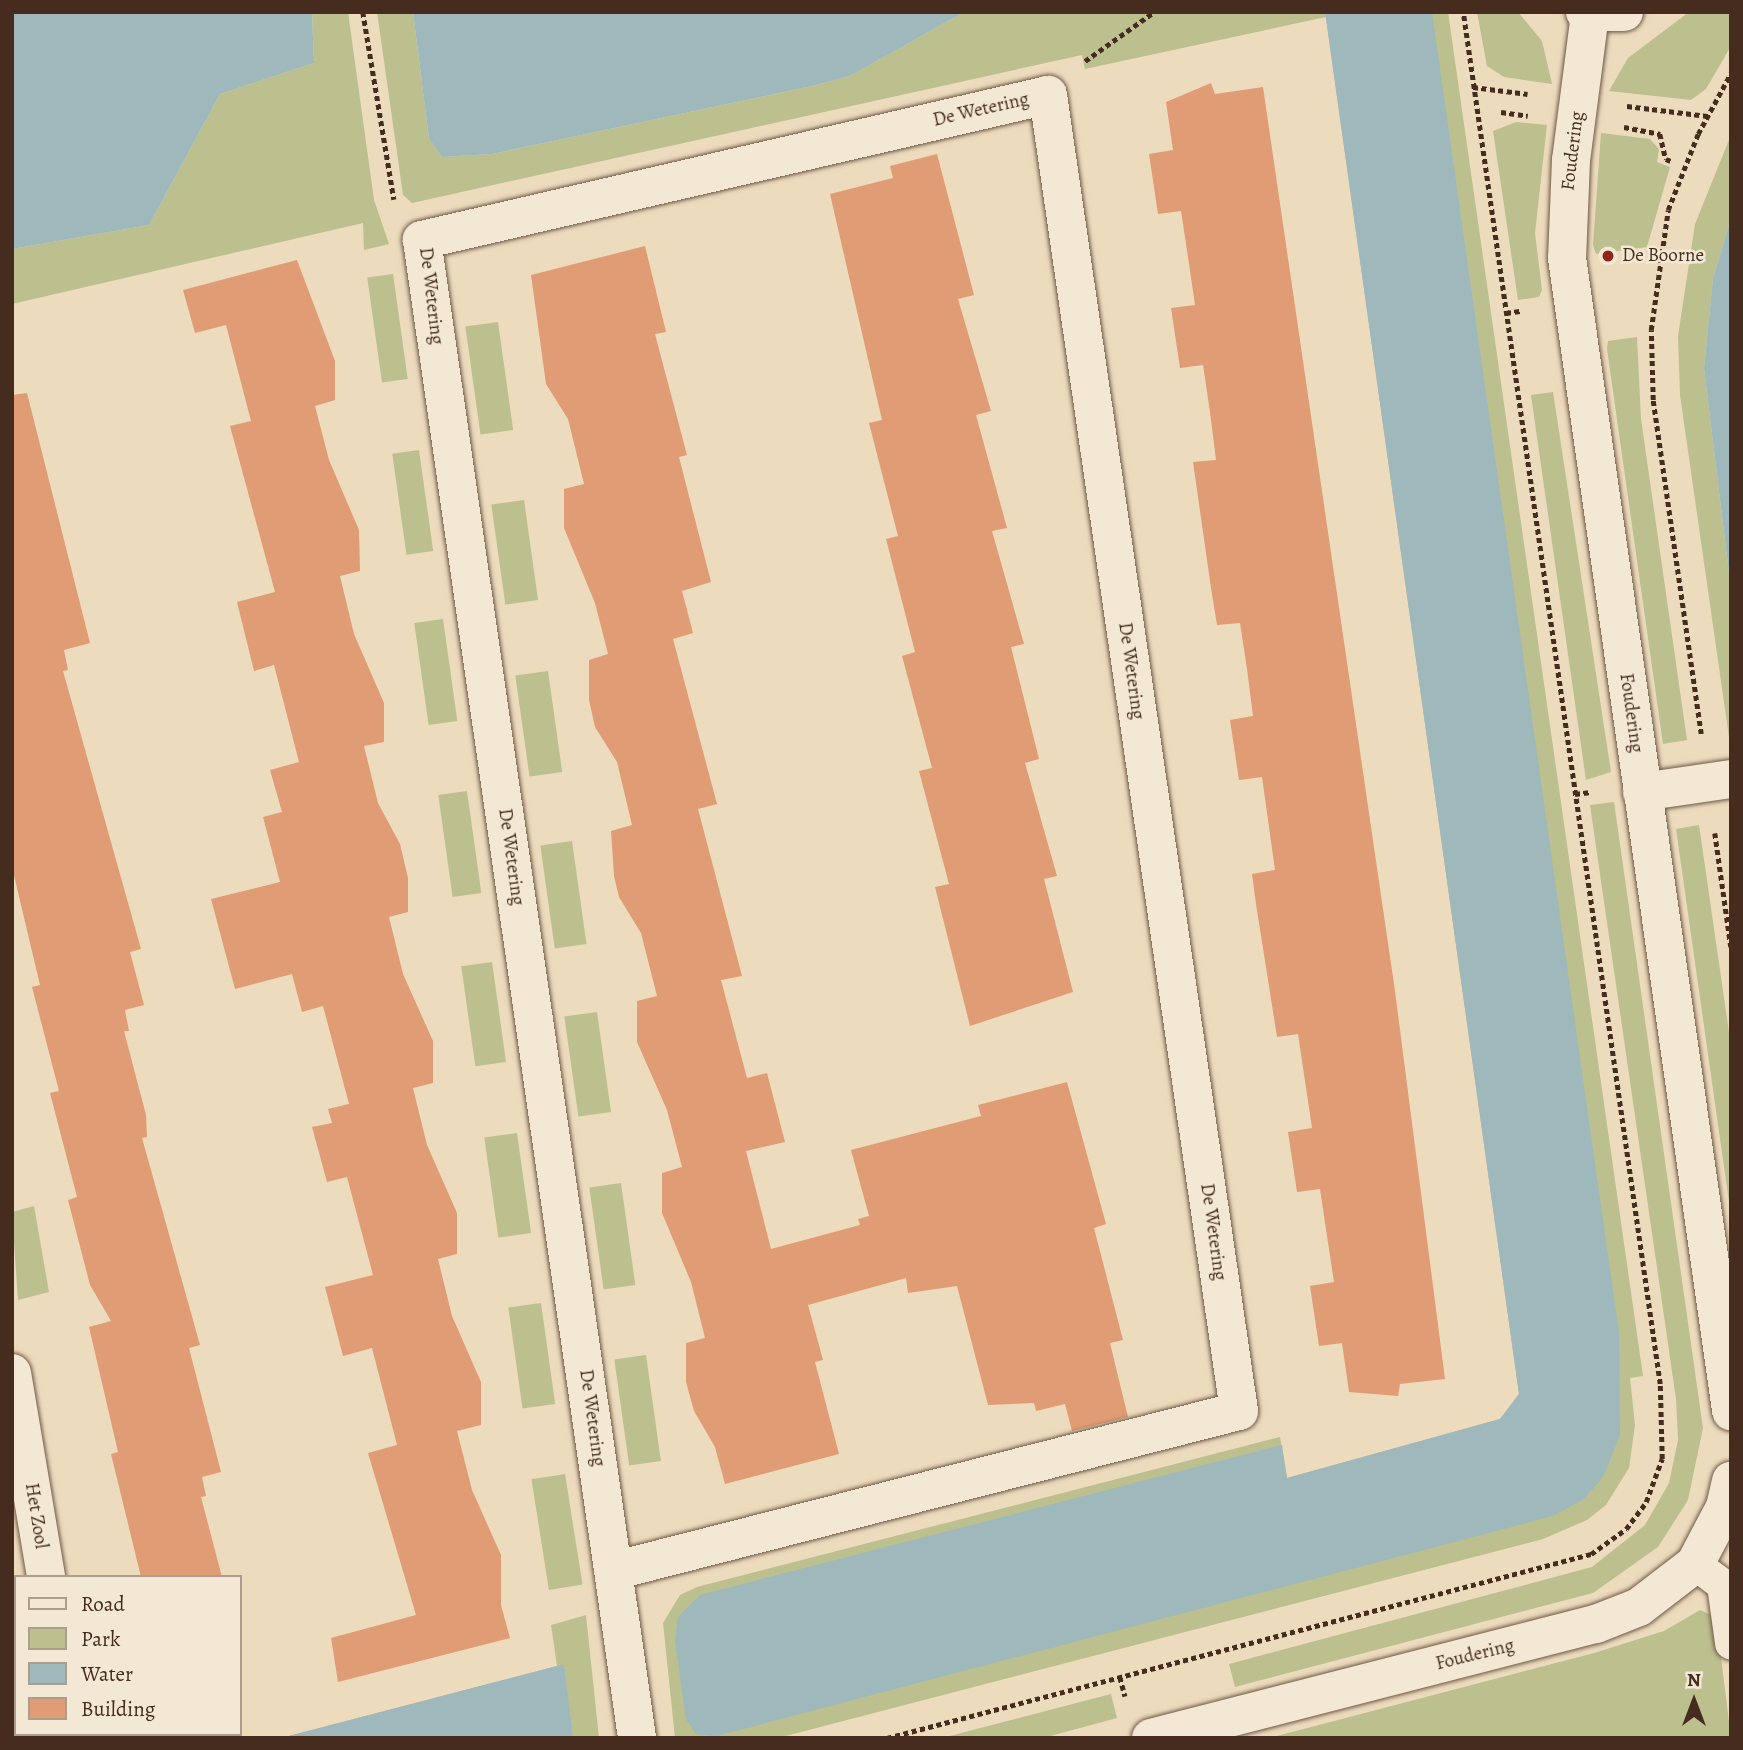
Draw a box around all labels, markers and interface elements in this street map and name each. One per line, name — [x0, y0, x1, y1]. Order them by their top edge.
street label: De Wetering — [931, 88, 1031, 132]
street label: Foudering — [1557, 110, 1589, 192]
place label: De Boorne — [1622, 245, 1704, 267]
street label: De Wetering — [414, 246, 448, 346]
marker: De Boorne — [1600, 248, 1616, 264]
street label: De Wetering — [1113, 621, 1149, 721]
street label: Foudering — [1614, 672, 1648, 754]
street label: De Wetering — [493, 807, 529, 907]
street label: De Wetering — [1195, 1182, 1231, 1282]
street label: De Wetering — [574, 1368, 610, 1468]
street label: Het Zool — [20, 1481, 52, 1551]
legend — [14, 1575, 242, 1736]
text: Road — [81, 1590, 125, 1618]
text: Park — [81, 1625, 120, 1653]
street label: Foudering — [1433, 1634, 1517, 1676]
text: Water — [81, 1660, 133, 1688]
north arrow — [1659, 1666, 1729, 1736]
text: N — [1687, 1667, 1701, 1693]
text: Building — [81, 1695, 155, 1723]

